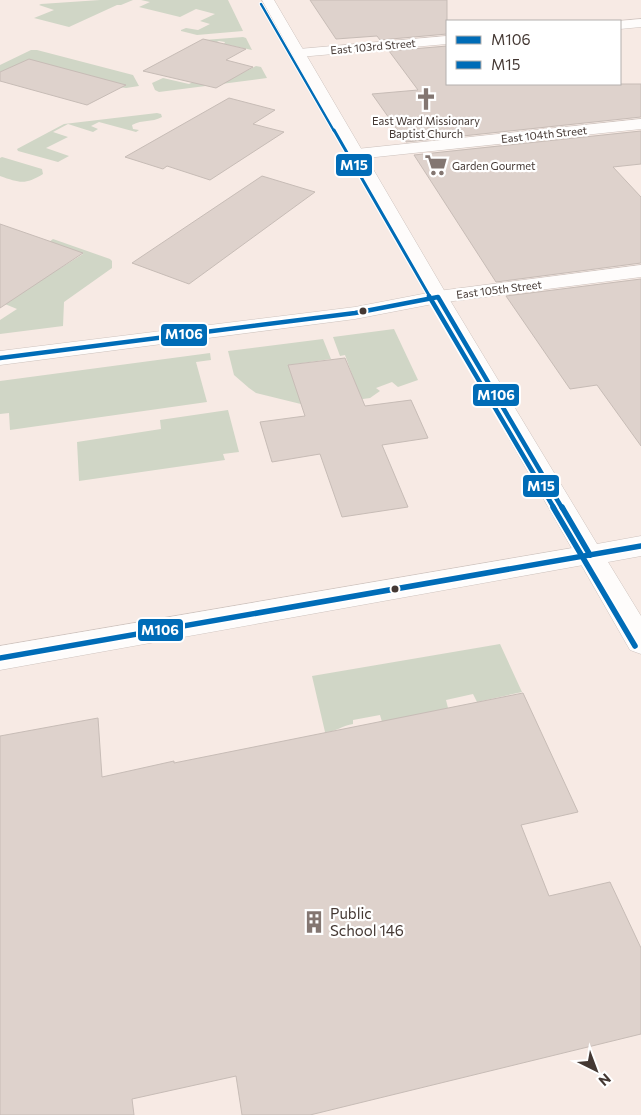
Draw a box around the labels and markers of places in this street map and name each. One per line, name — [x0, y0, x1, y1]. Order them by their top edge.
church icon: East Ward Missionary Baptist Church — [413, 86, 439, 112]
place label: East Ward Missionary Baptist Church — [372, 114, 480, 140]
supermarket icon: Garden Gourmet — [423, 152, 449, 178]
place label: Garden Gourmet — [452, 159, 536, 172]
unlabelled marker — [358, 306, 368, 316]
unlabelled marker — [390, 584, 400, 594]
place label: Public School 146 — [330, 904, 404, 939]
building icon: Public School 146 — [301, 909, 327, 935]

